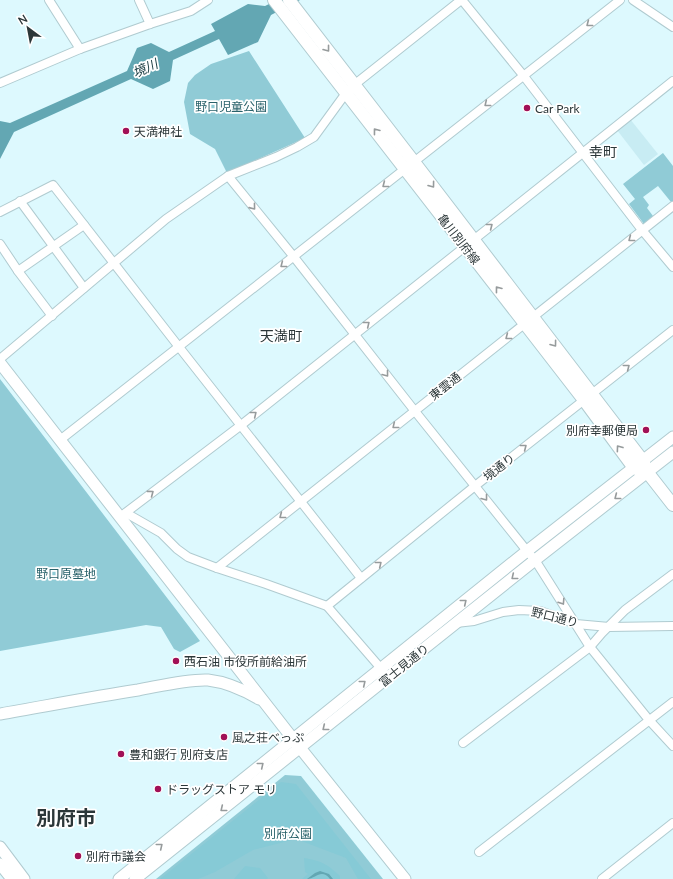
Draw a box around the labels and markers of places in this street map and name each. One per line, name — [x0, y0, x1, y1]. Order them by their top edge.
place label: Car Park — [535, 101, 581, 116]
marker: Car Park — [522, 103, 532, 113]
place label: 天満神社 — [134, 124, 182, 139]
marker: 天満神社 — [121, 126, 131, 136]
place label: 別府幸郵便局 — [566, 423, 638, 438]
marker: 別府幸郵便局 — [641, 425, 651, 435]
place label: 西石油 市役所前給油所 — [184, 654, 307, 669]
marker: 西石油 市役所前給油所 — [171, 656, 181, 666]
place label: 風之荘べっぷ — [232, 730, 304, 745]
marker: 風之荘べっぷ — [219, 732, 229, 742]
place label: 豊和銀行 別府支店 — [129, 747, 228, 762]
marker: 豊和銀行 別府支店 — [116, 749, 126, 759]
place label: ドラッグストア モリ — [166, 782, 277, 797]
marker: ドラッグストア モリ — [153, 784, 163, 794]
place label: 別府市議会 — [86, 849, 146, 864]
marker: 別府市議会 — [73, 851, 83, 861]

